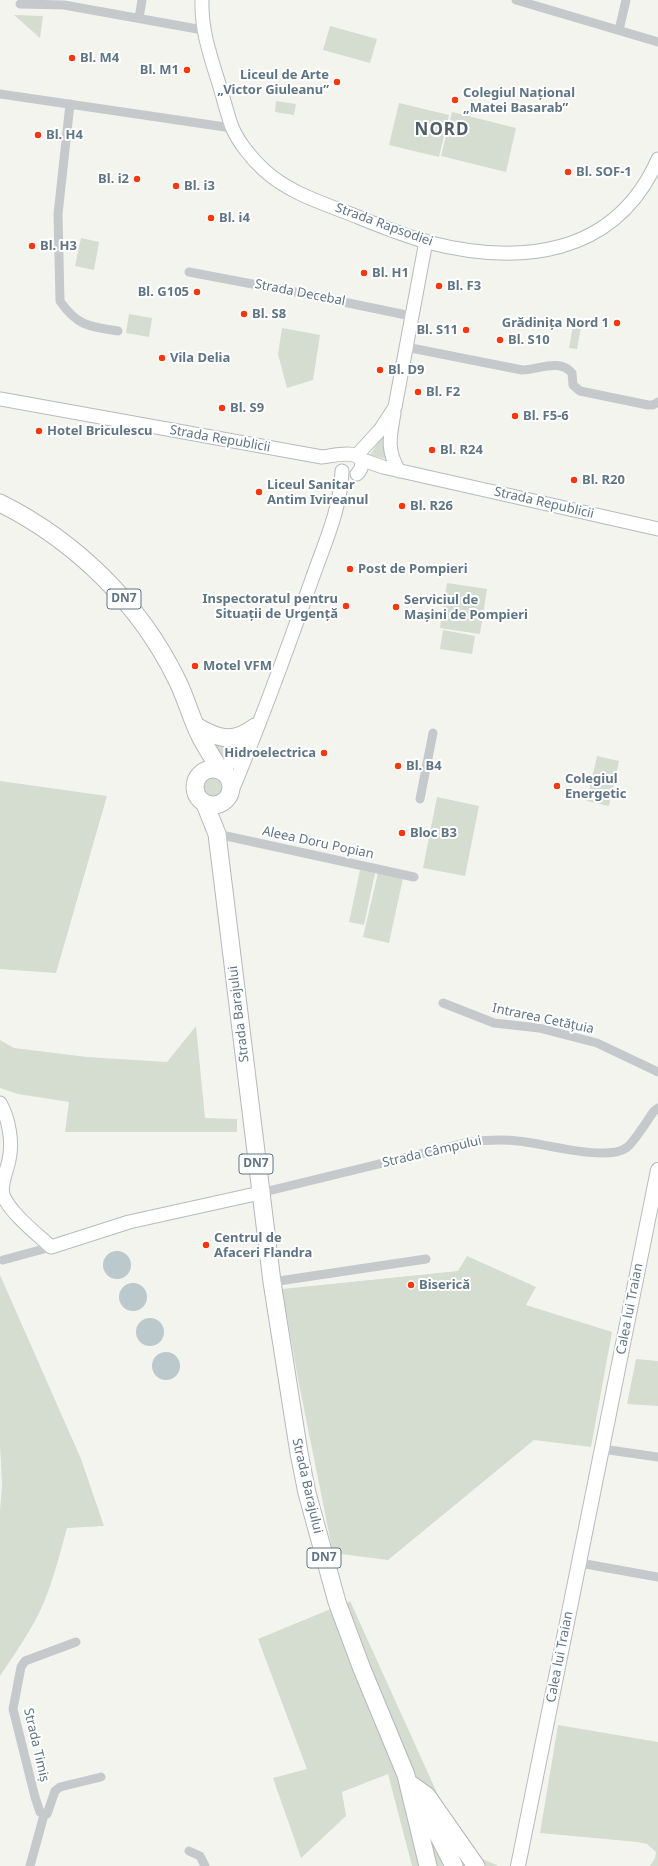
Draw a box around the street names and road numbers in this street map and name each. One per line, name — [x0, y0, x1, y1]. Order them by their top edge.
street label: Strada Rapsodiei — [333, 200, 435, 250]
street label: Strada Decebal — [253, 277, 347, 309]
street label: Strada Republicii — [168, 422, 272, 456]
street label: Strada Republicii — [493, 484, 595, 522]
road number: DN7 — [107, 589, 141, 609]
street label: Aleea Doru Popian — [261, 824, 375, 862]
street label: Strada Barajului — [225, 965, 253, 1063]
street label: Intrarea Cetățuia — [491, 1001, 595, 1037]
street label: Strada Câmpului — [381, 1133, 483, 1171]
road number: DN7 — [239, 1154, 273, 1174]
street label: Calea lui Traian — [614, 1262, 646, 1356]
street label: Strada Barajului — [288, 1437, 326, 1535]
road number: DN7 — [307, 1548, 341, 1568]
street label: Calea lui Traian — [544, 1610, 576, 1704]
street label: Strada Timiș — [20, 1707, 52, 1783]

